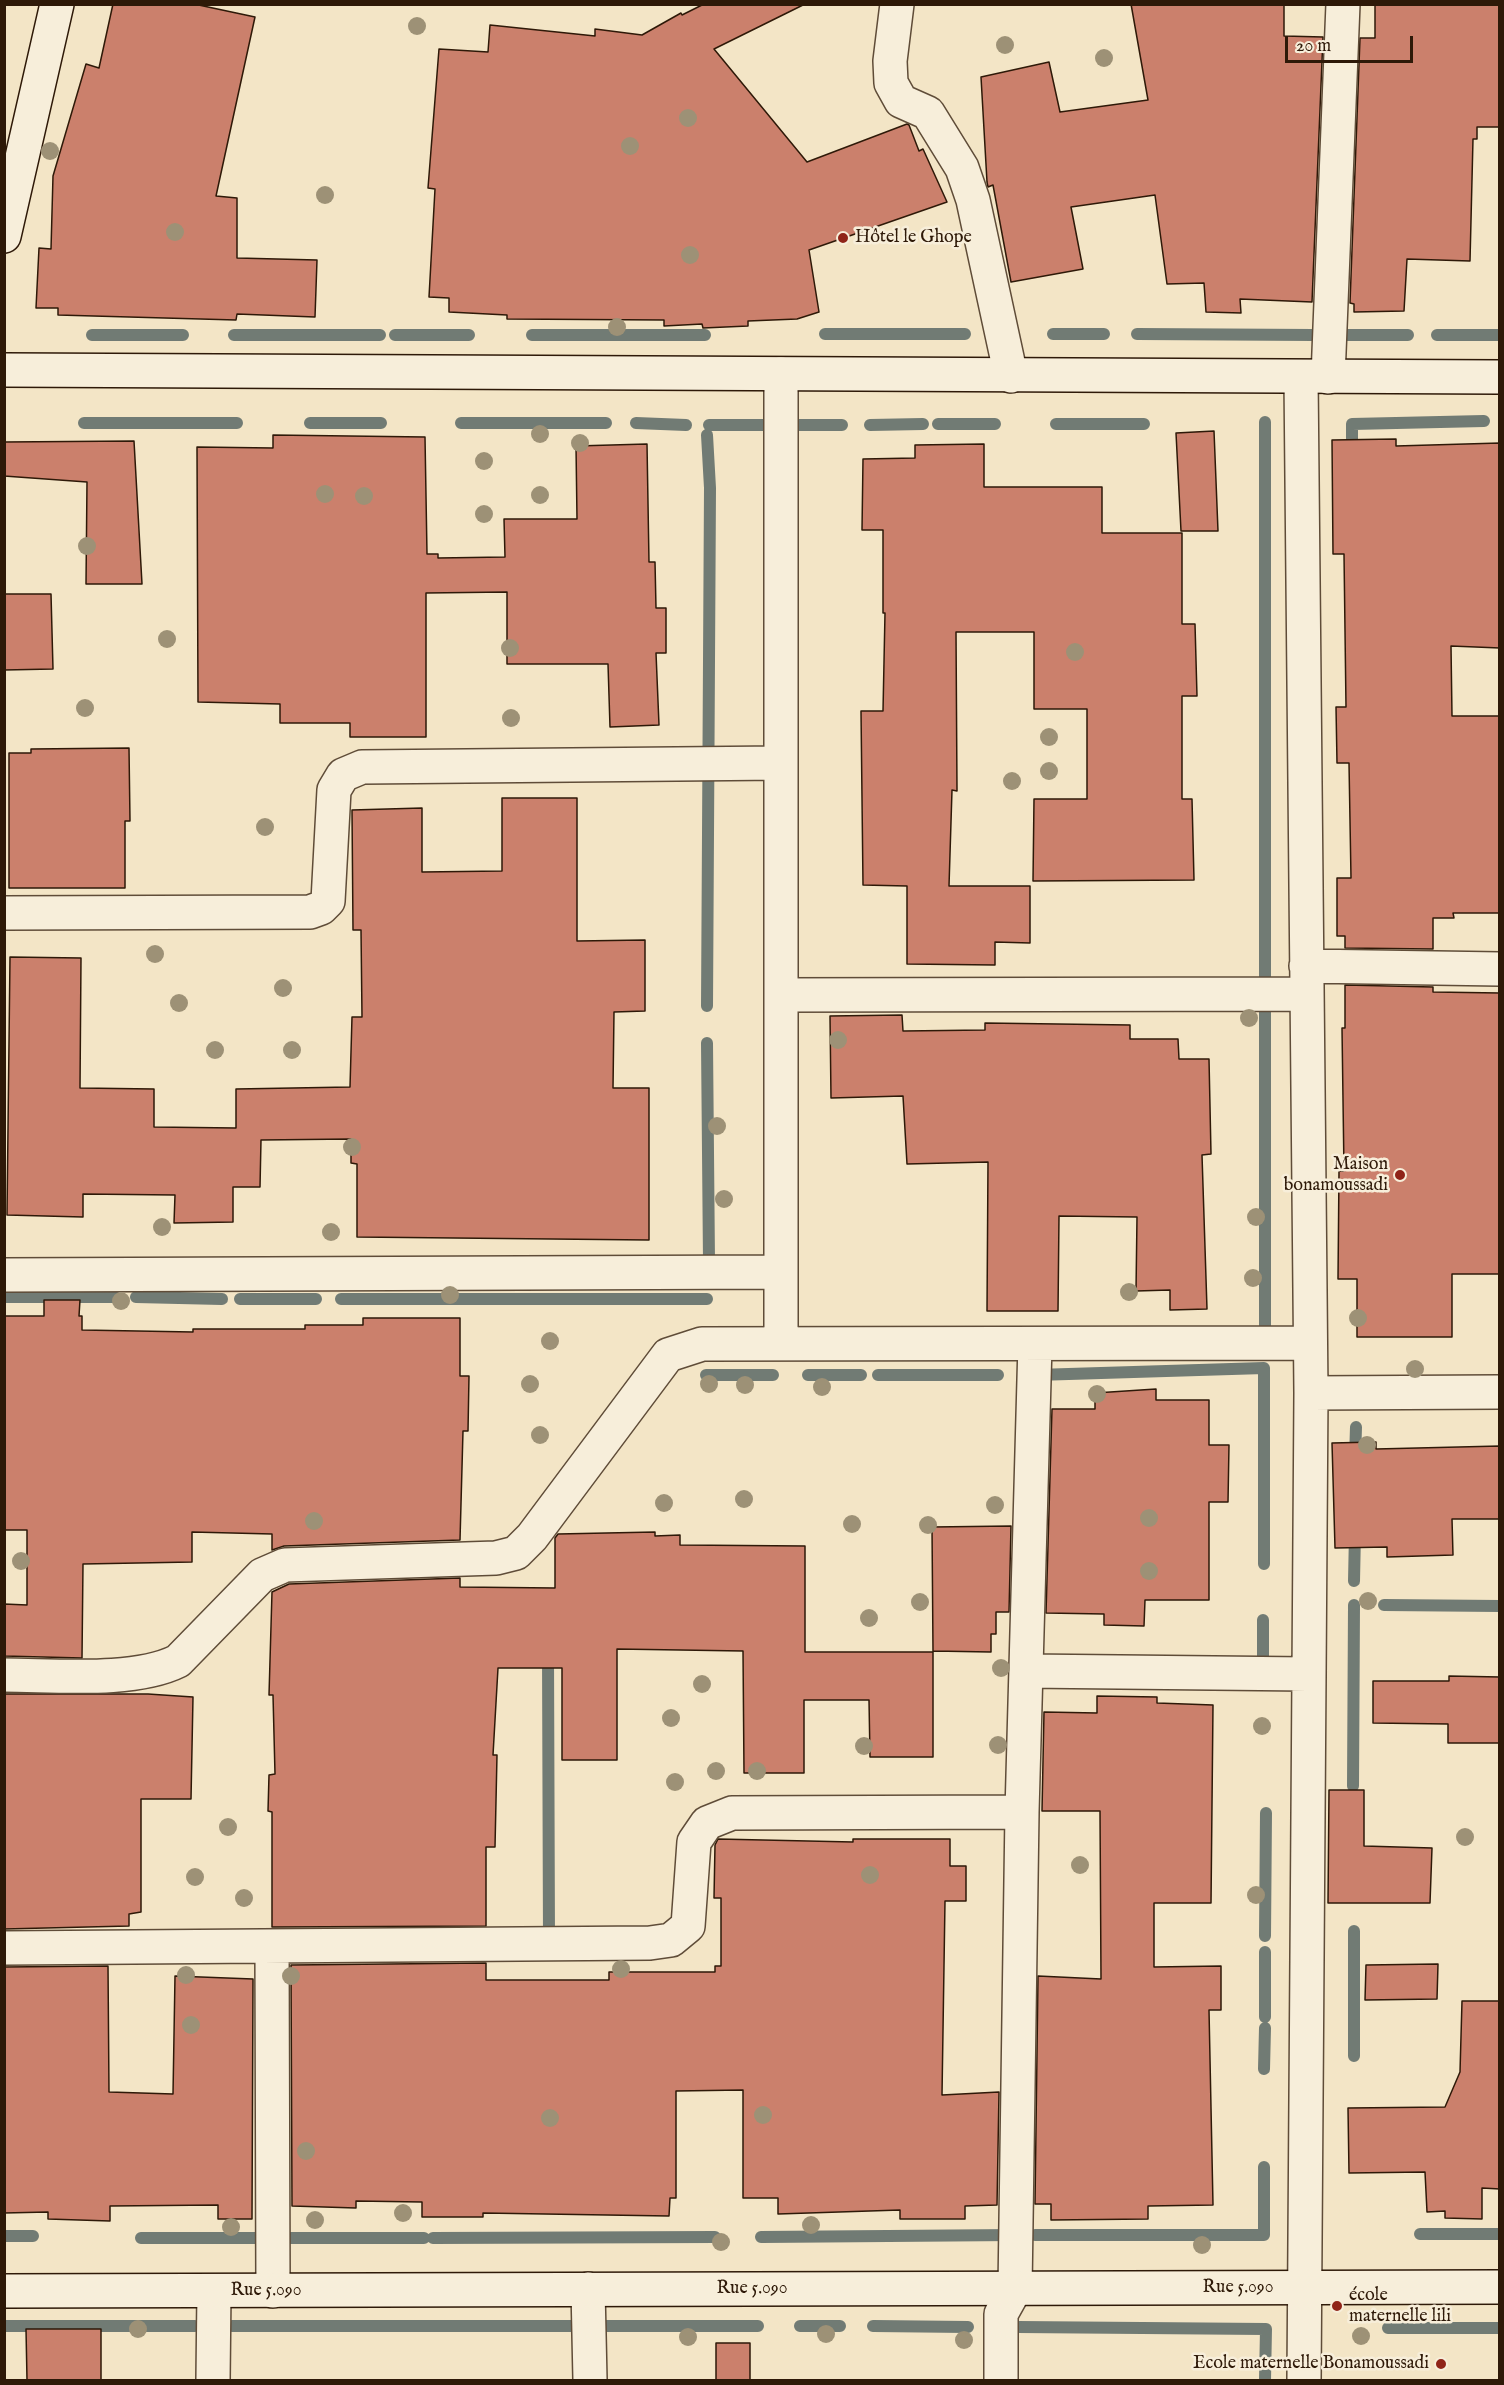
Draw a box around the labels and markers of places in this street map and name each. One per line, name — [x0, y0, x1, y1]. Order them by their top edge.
place label: Hôtel le Ghope — [855, 227, 972, 249]
marker: Hôtel le Ghope — [836, 231, 850, 245]
place label: Maison bonamoussadi — [1284, 1154, 1388, 1196]
marker: Maison bonamoussadi — [1393, 1168, 1407, 1182]
place label: école maternelle lili — [1349, 2285, 1451, 2328]
marker: école maternelle lili — [1330, 2299, 1344, 2313]
place label: Ecole maternelle Bonamoussadi — [1193, 2353, 1429, 2375]
marker: Ecole maternelle Bonamoussadi — [1434, 2357, 1448, 2371]

